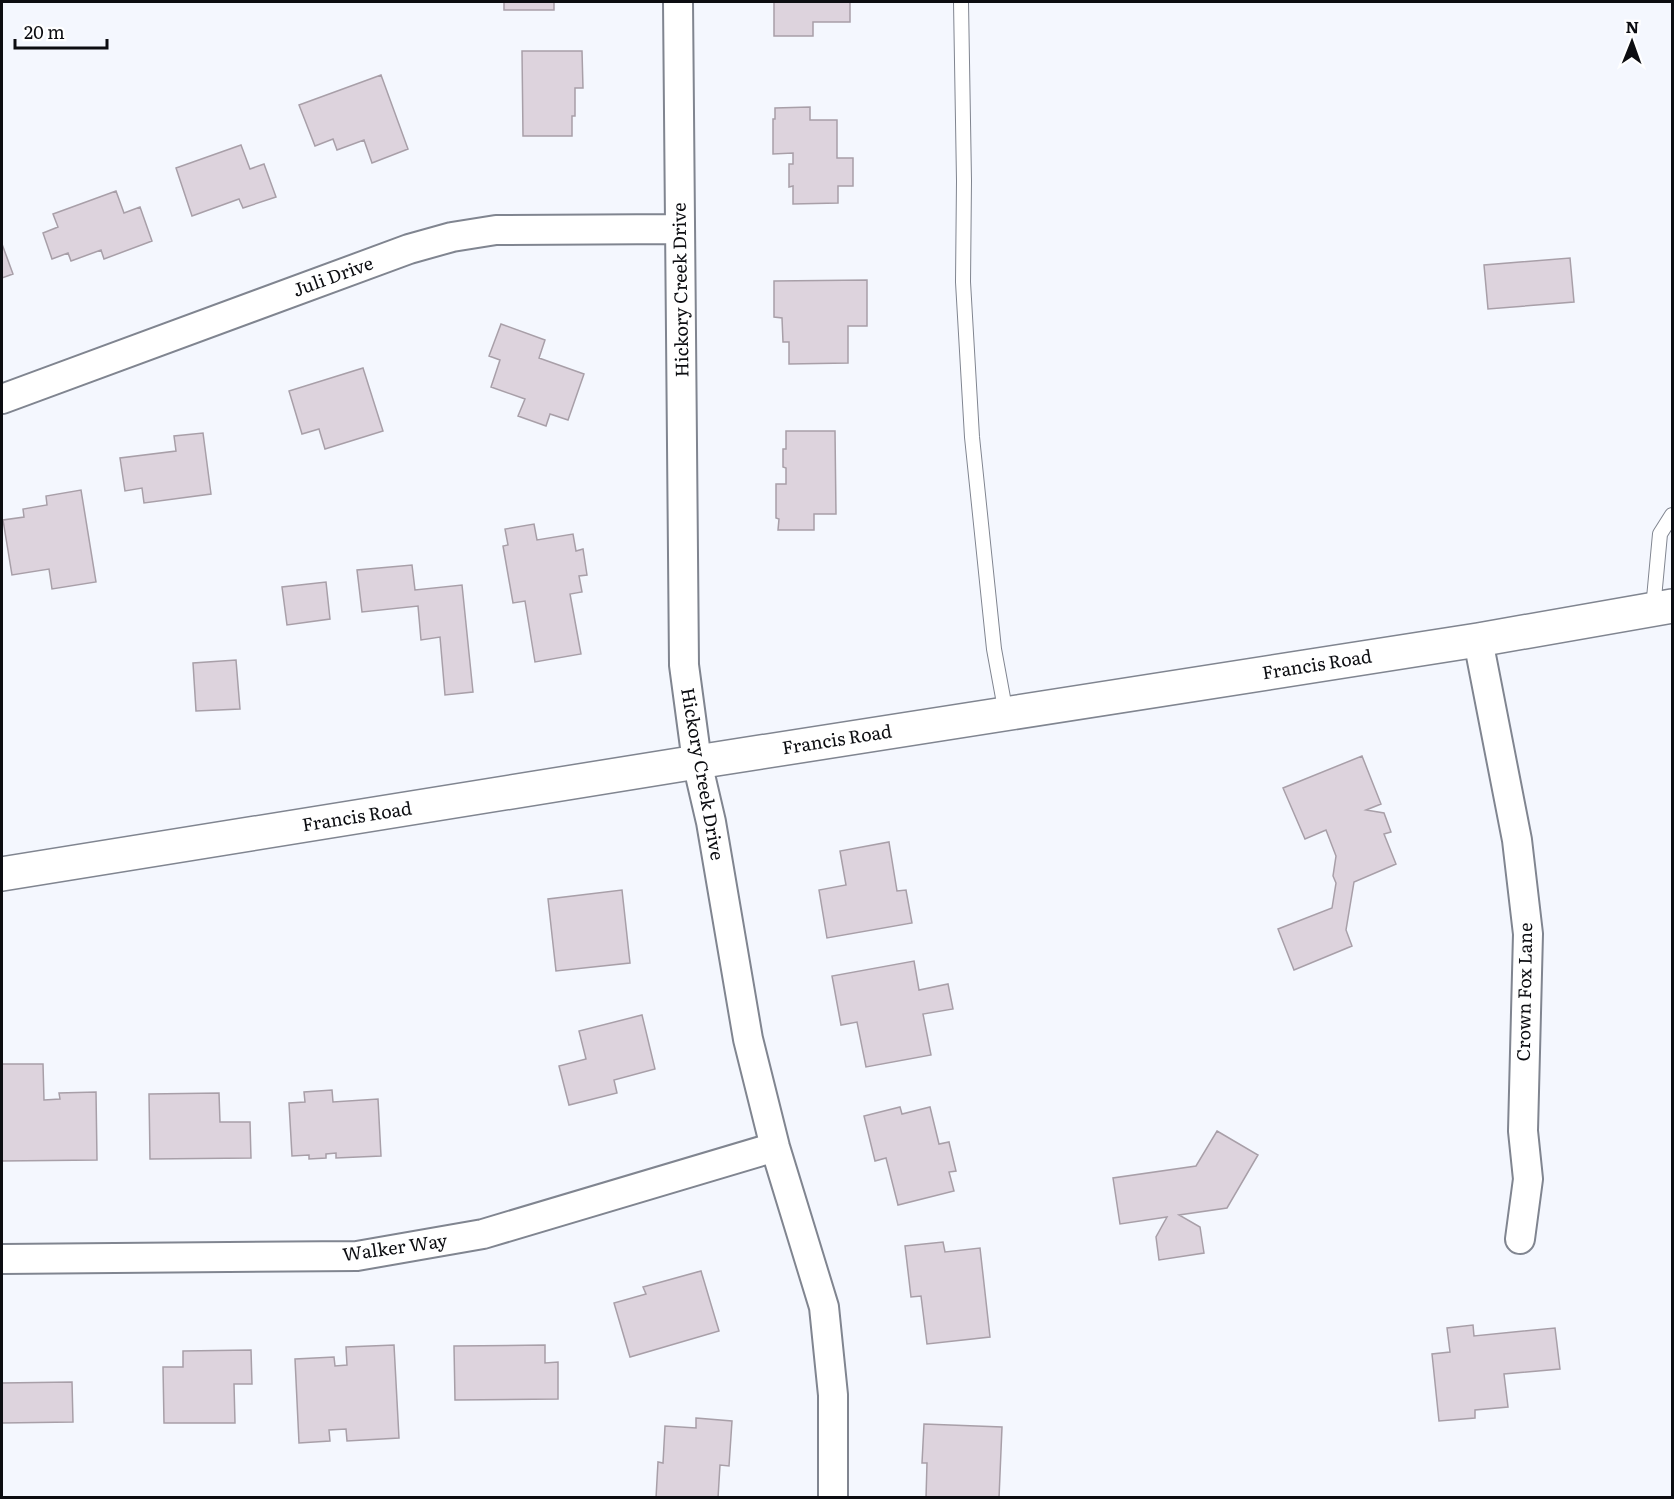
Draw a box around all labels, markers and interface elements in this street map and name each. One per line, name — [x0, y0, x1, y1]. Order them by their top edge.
scale bar — [15, 12, 106, 50]
north arrow — [1602, 12, 1662, 72]
text: N — [1625, 14, 1639, 38]
text: 20 m — [24, 18, 65, 45]
street label: Hickory Creek Drive — [664, 202, 695, 378]
street label: Juli Drive — [288, 249, 376, 303]
street label: Francis Road — [1260, 642, 1374, 686]
street label: Hickory Creek Drive — [675, 685, 732, 862]
street label: Francis Road — [780, 717, 894, 761]
street label: Francis Road — [300, 794, 414, 838]
street label: Crown Fox Lane — [1509, 922, 1538, 1062]
street label: Walker Way — [341, 1226, 450, 1267]

